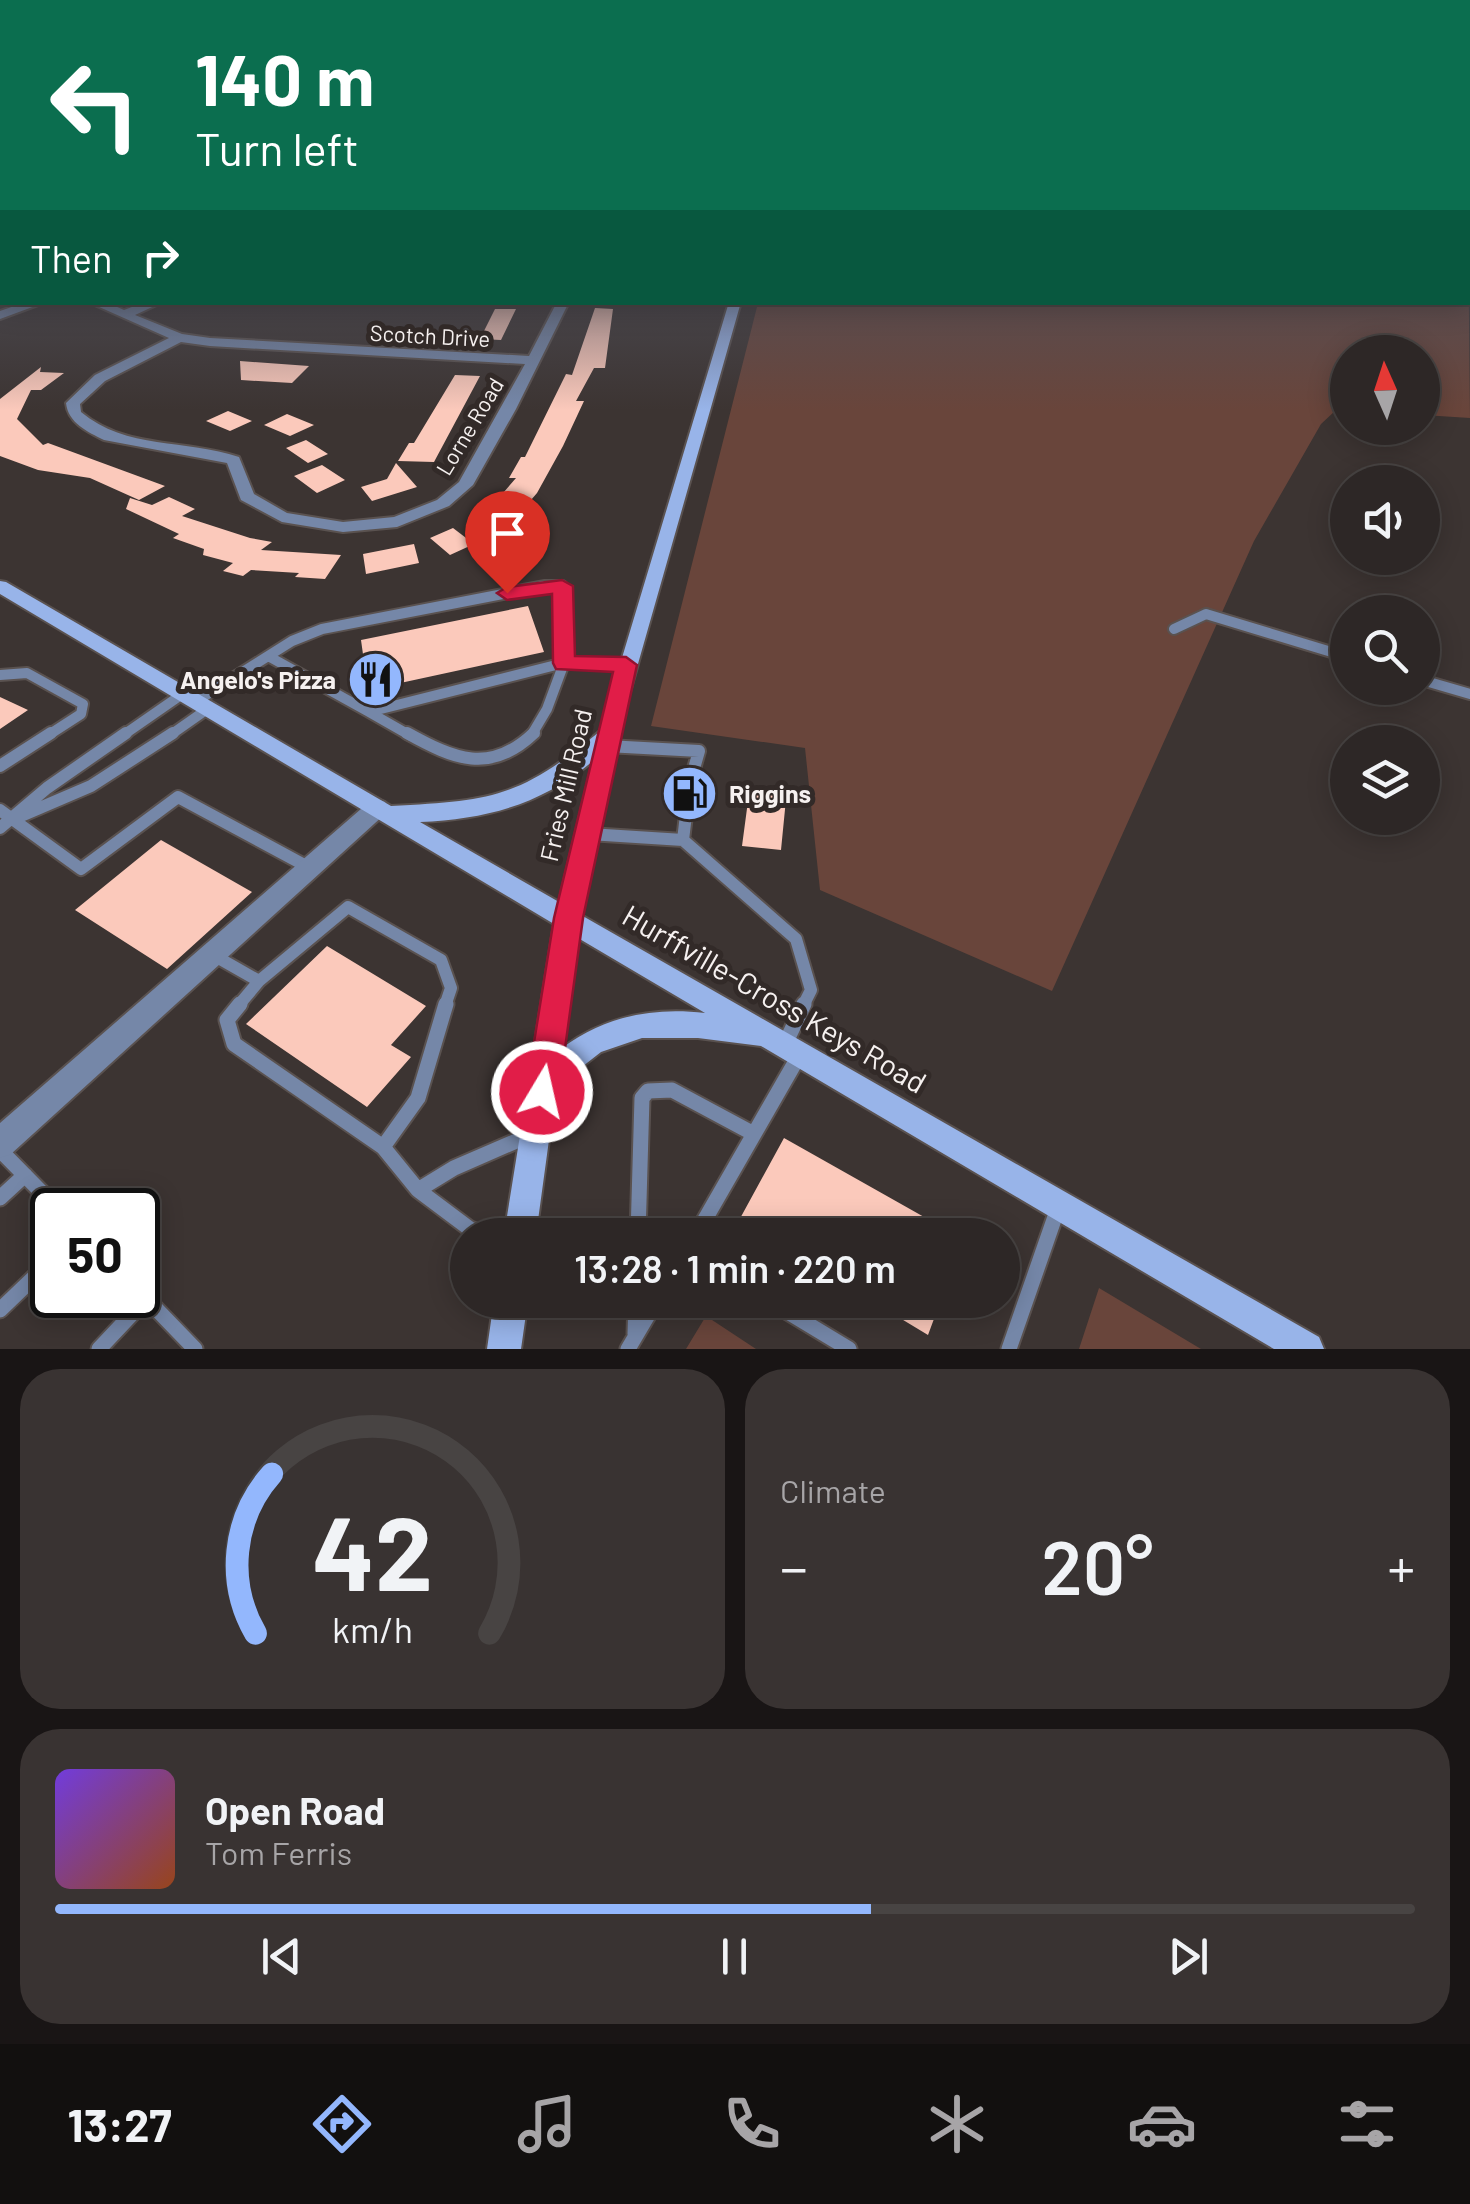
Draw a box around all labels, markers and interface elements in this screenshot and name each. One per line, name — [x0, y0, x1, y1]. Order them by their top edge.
text: 140 m — [195, 36, 374, 120]
icon: left — [30, 40, 160, 170]
text: Turn left — [195, 121, 359, 175]
icon: right — [133, 230, 188, 285]
text: Then — [30, 235, 113, 281]
street label: Scotch Drive — [369, 319, 491, 351]
north arrow — [1330, 335, 1440, 445]
map controls — [1330, 335, 1440, 835]
street label: Lorne Road — [430, 373, 508, 479]
button: sound — [1330, 465, 1440, 575]
pin — [465, 491, 550, 594]
icon: arrive — [480, 506, 535, 561]
button: search — [1330, 595, 1440, 705]
restaurant icon: Angelo's Pizza — [345, 649, 405, 709]
place label: Angelo's Pizza — [180, 664, 336, 694]
street label: Fries Mill Road — [533, 706, 597, 864]
button: layers — [1330, 725, 1440, 835]
fuel station icon: Riggins — [660, 763, 720, 823]
place label: Riggins — [729, 778, 811, 808]
street label: Hurffville-Cross Keys Road — [617, 896, 933, 1100]
position arrow — [490, 1040, 594, 1144]
speed limit sign: 50 — [30, 1188, 160, 1318]
text: 13:28 · 1 min · 220 m — [574, 1245, 896, 1291]
text: Climate — [780, 1471, 886, 1509]
text: 42 — [312, 1487, 433, 1612]
text: 20° — [1041, 1520, 1154, 1610]
text: − — [780, 1533, 808, 1599]
text: + — [1387, 1533, 1415, 1599]
text: km/h — [332, 1607, 413, 1650]
text: Open Road — [205, 1787, 385, 1833]
text: Tom Ferris — [205, 1833, 352, 1871]
icon: previous — [254, 1929, 309, 1984]
icon: pause — [707, 1929, 762, 1984]
icon: next — [1161, 1929, 1216, 1984]
icon: directions — [307, 2089, 377, 2159]
icon: music — [512, 2089, 582, 2159]
icon: phone — [717, 2089, 787, 2159]
icon: climate — [922, 2089, 992, 2159]
icon: car — [1127, 2089, 1197, 2159]
icon: filters — [1332, 2089, 1402, 2159]
text: 13:27 — [68, 2097, 172, 2151]

